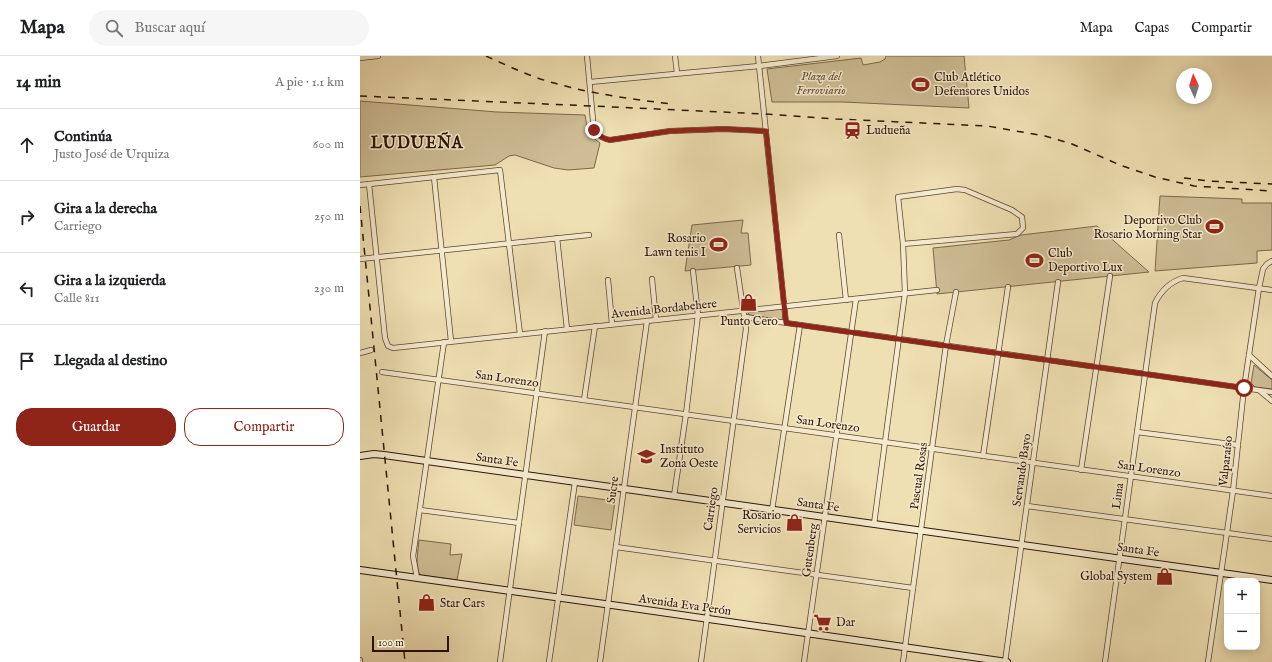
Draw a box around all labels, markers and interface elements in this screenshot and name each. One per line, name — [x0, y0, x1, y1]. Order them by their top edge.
search box — [89, 10, 369, 46]
text: Mapa — [20, 16, 65, 40]
icon: search — [103, 17, 125, 39]
text: Buscar aquí — [135, 18, 205, 37]
text: Mapa — [1080, 19, 1113, 37]
text: Capas — [1135, 19, 1169, 37]
text: Compartir — [1191, 19, 1252, 37]
north arrow — [1176, 68, 1212, 104]
park label: Plaza del Ferroviario — [796, 69, 846, 98]
place label: Club Atlético Defensores Unidos — [934, 70, 1029, 99]
text: 14 min — [16, 72, 61, 93]
text: A pie · 1.1 km — [275, 74, 344, 91]
sports icon: Club Atlético Defensores Unidos — [911, 74, 931, 94]
station icon: Ludueña — [843, 120, 863, 140]
route end — [585, 121, 603, 139]
place label: Ludueña — [866, 123, 911, 138]
text: Continúa — [54, 127, 112, 146]
district label: LUDUEÑA — [370, 131, 464, 154]
icon: ahead — [16, 134, 38, 156]
text: 600 m — [313, 136, 344, 153]
text: Justo José de Urquiza — [54, 146, 169, 163]
text: Gira a la derecha — [54, 199, 157, 218]
icon: right — [16, 206, 38, 228]
text: 250 m — [314, 208, 344, 225]
place label: Deportivo Club Rosario Morning Star — [1093, 213, 1203, 242]
sports icon: Deportivo Club Rosario Morning Star — [1205, 217, 1225, 237]
text: Carriego — [54, 218, 102, 235]
place label: Rosario Lawn tenis I — [644, 231, 707, 260]
sports icon: Rosario Lawn tenis I — [709, 235, 729, 255]
place label: Club Deportivo Lux — [1048, 246, 1123, 276]
sports icon: Club Deportivo Lux — [1025, 250, 1045, 270]
text: Gira a la izquierda — [54, 271, 166, 290]
icon: left — [16, 278, 38, 300]
text: 230 m — [314, 280, 344, 297]
text: Calle 811 — [54, 290, 100, 307]
shop icon: Punto Cero — [739, 292, 759, 312]
street label: Avenida Bordabehere — [609, 296, 718, 322]
place label: Punto Cero — [720, 314, 778, 329]
icon: arrive — [16, 350, 38, 372]
text: Llegada al destino — [54, 351, 167, 370]
street label: San Lorenzo — [474, 367, 540, 391]
route start — [1235, 379, 1253, 397]
button: Guardar — [16, 408, 176, 446]
button: Compartir — [184, 408, 344, 446]
street label: San Lorenzo — [795, 412, 861, 436]
street label: Servando Bayo — [1009, 432, 1035, 507]
street label: Valparaíso — [1216, 434, 1237, 488]
street label: Pascual Rosas — [907, 441, 931, 511]
place label: Instituto Zona Oeste — [660, 442, 719, 471]
school or university icon: Instituto Zona Oeste — [637, 446, 657, 466]
street label: Santa Fe — [475, 450, 520, 470]
street label: San Lorenzo — [1116, 457, 1182, 481]
street label: Sucre — [604, 475, 622, 505]
street label: Lima — [1109, 481, 1127, 510]
street label: Carriego — [700, 486, 722, 532]
street label: Santa Fe — [796, 495, 841, 515]
place label: Rosario Servicios — [737, 508, 782, 537]
shop icon: Rosario Servicios — [784, 512, 804, 532]
street label: Gutenberg — [799, 521, 821, 578]
street label: Santa Fe — [1116, 540, 1161, 560]
shop icon: Global System — [1155, 566, 1175, 586]
place label: Global System — [1080, 569, 1152, 584]
map controls — [1224, 578, 1260, 650]
button: + — [1224, 578, 1260, 614]
street label: Avenida Eva Perón — [637, 591, 733, 619]
shop icon: Star Cars — [417, 593, 437, 613]
place label: Star Cars — [440, 596, 485, 611]
supermarket icon: Dar — [813, 612, 833, 632]
button: − — [1224, 614, 1260, 650]
place label: Dar — [836, 615, 856, 630]
scale bar — [372, 634, 449, 653]
text: 100 m — [378, 636, 404, 650]

